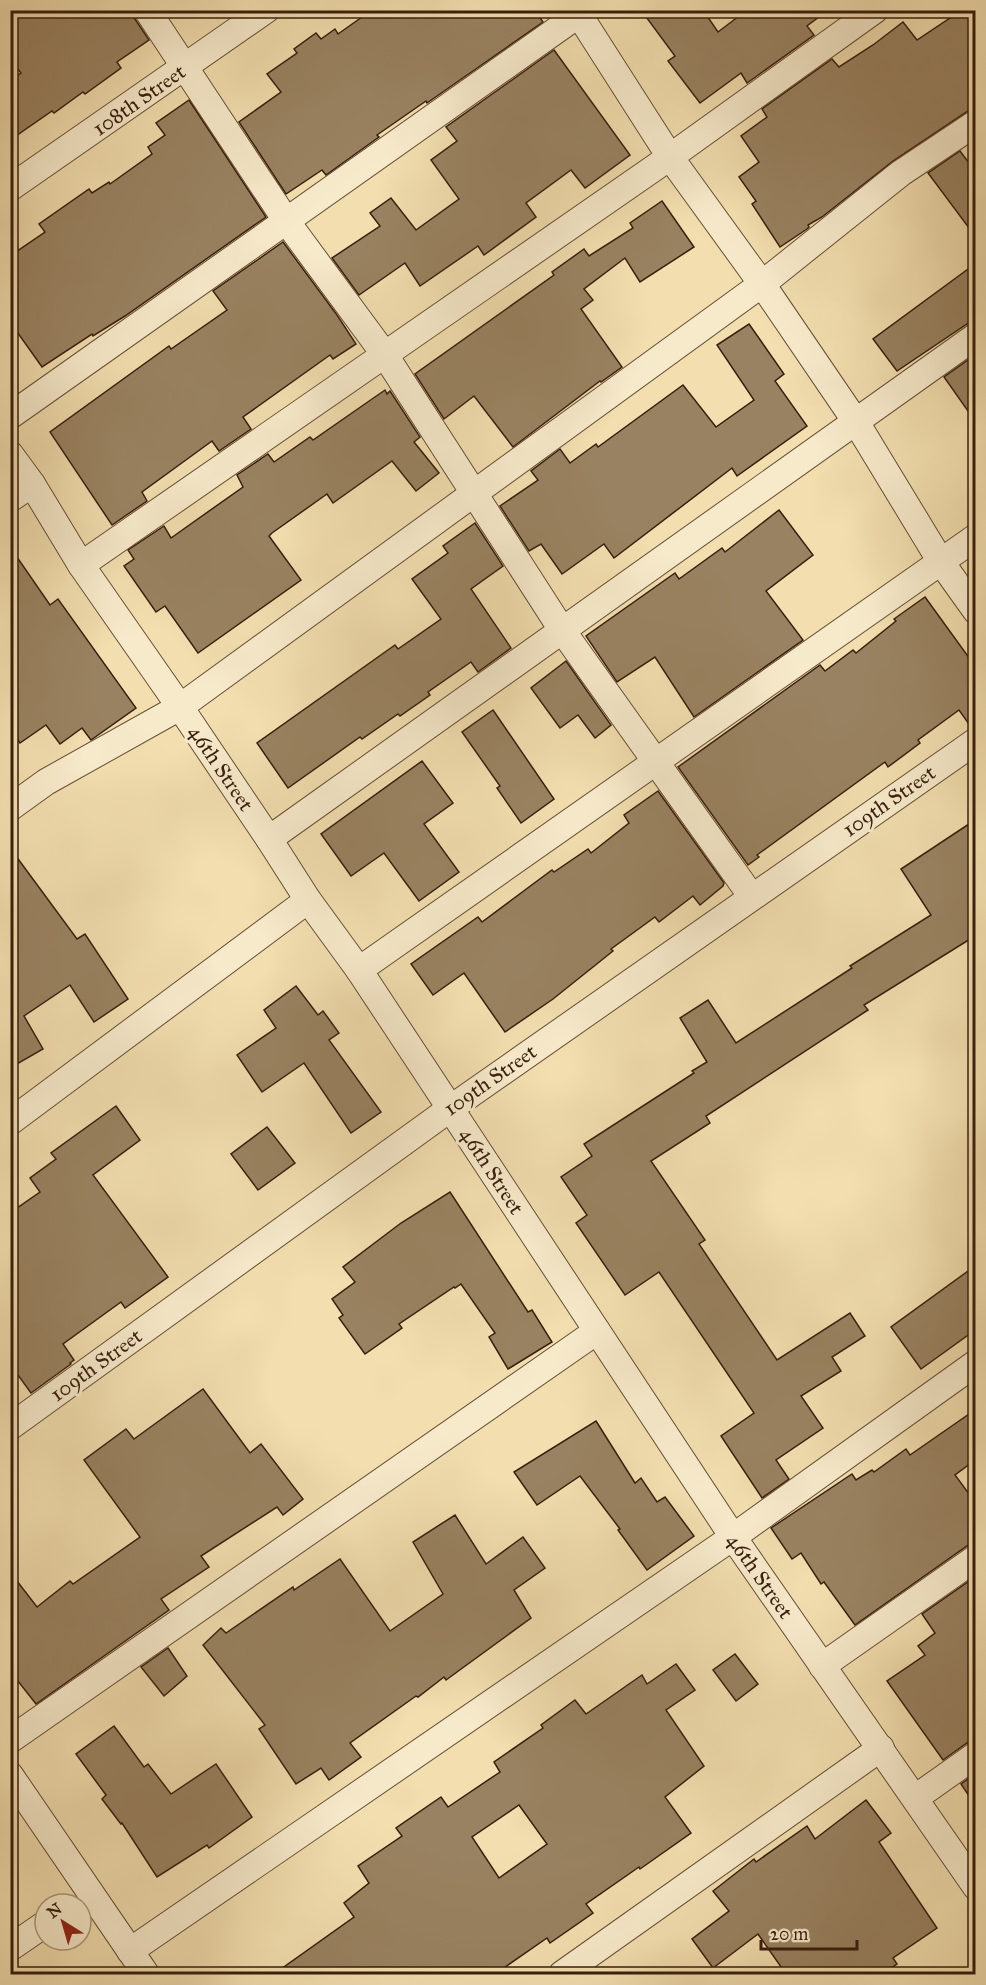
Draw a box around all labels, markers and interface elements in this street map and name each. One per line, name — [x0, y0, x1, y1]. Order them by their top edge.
street label: 108th Street — [88, 58, 191, 141]
street label: 46th Street — [183, 720, 260, 816]
street label: 109th Street — [838, 759, 941, 842]
street label: 109th Street — [439, 1038, 542, 1121]
street label: 46th Street — [454, 1123, 530, 1220]
street label: 109th Street — [45, 1323, 148, 1407]
street label: 46th Street — [721, 1528, 799, 1624]
north arrow — [33, 1892, 93, 1952]
text: N — [43, 1898, 66, 1922]
scale bar — [761, 1913, 857, 1951]
text: 20 m — [770, 1923, 808, 1945]

